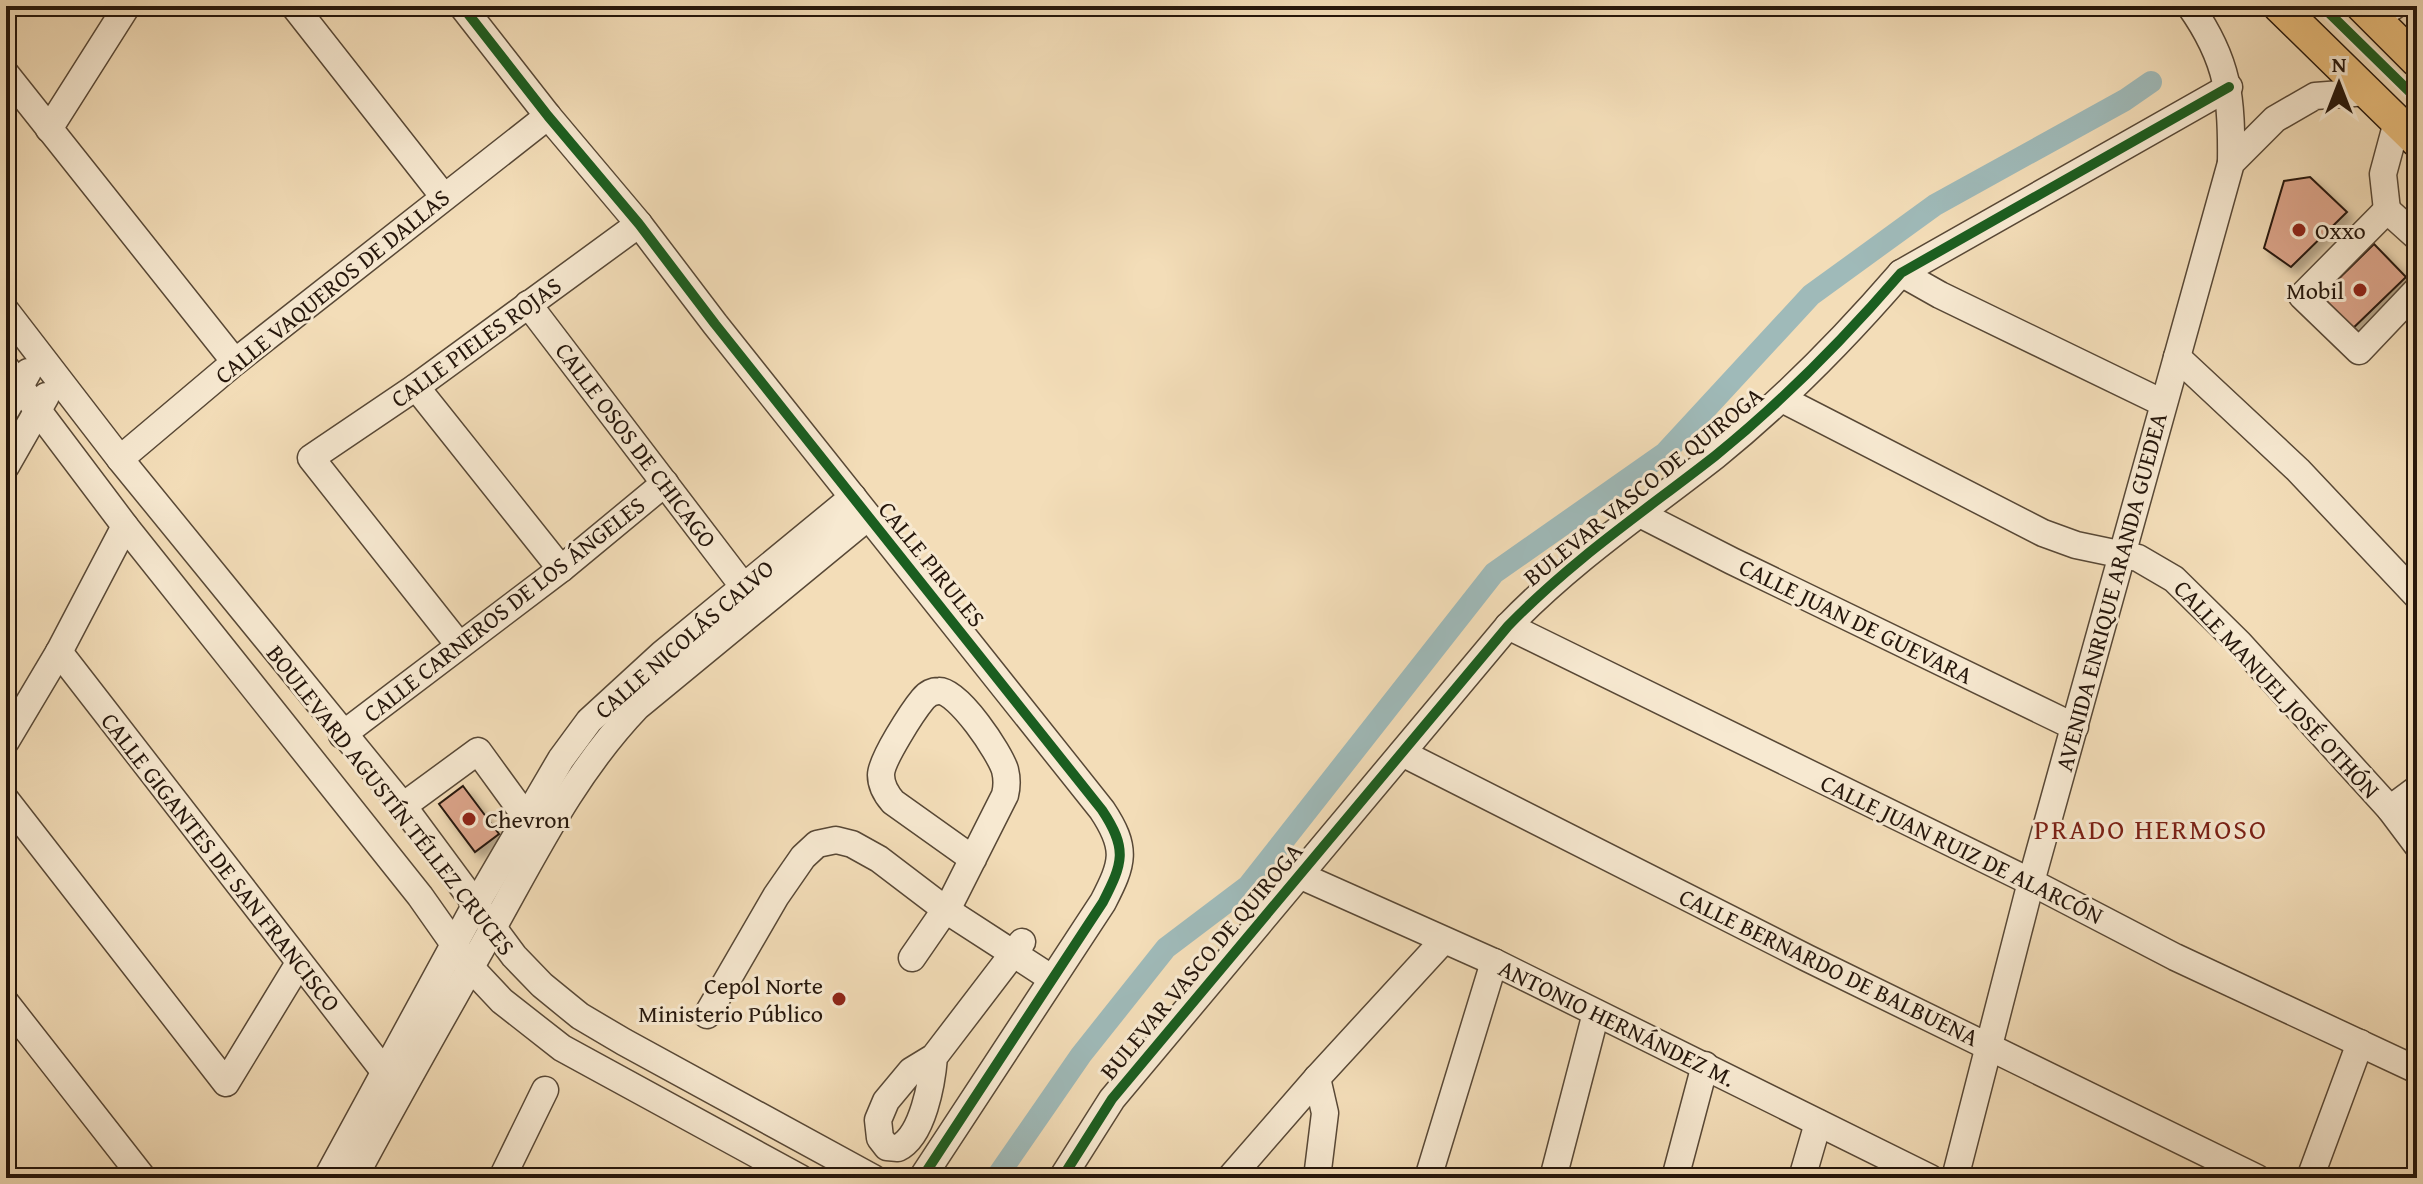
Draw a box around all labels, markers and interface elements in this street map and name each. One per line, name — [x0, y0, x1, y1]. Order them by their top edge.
north arrow — [2299, 44, 2379, 124]
text: N — [2332, 48, 2347, 80]
street label: CALLE VAQUEROS DE DALLAS — [207, 180, 457, 392]
place label: Oxxo — [2315, 213, 2366, 248]
marker: Oxxo — [2290, 221, 2308, 239]
street label: CALLE PIELES ROJAS — [384, 268, 568, 416]
place label: Mobil — [2286, 273, 2344, 308]
marker: Mobil — [2351, 281, 2369, 299]
street label: CALLE OSOS DE CHICAGO — [547, 335, 725, 555]
street label: BULEVAR VASCO DE QUIROGA — [1516, 378, 1771, 594]
street label: AVENIDA ENRIQUE ARANDA GUEDEA — [2046, 408, 2176, 775]
street label: CALLE CARNEROS DE LOS ÁNGELES — [356, 488, 652, 730]
street label: CALLE PIRULES — [870, 493, 994, 635]
street label: CALLE JUAN DE GUEVARA — [1733, 549, 1979, 693]
street label: CALLE NICOLÁS CALVO — [587, 551, 781, 727]
street label: CALLE MANUEL JOSÉ OTHÓN — [2166, 572, 2388, 807]
street label: BOULEVARD AGUSTÍN TÉLLEZ CRUCES — [258, 637, 524, 963]
street label: CALLE GIGANTES DE SAN FRANCISCO — [93, 705, 349, 1019]
street label: CALLE JUAN RUIZ DE ALARCÓN — [1815, 765, 2109, 933]
place label: Chevron — [485, 802, 571, 837]
district label: PRADO HERMOSO — [2034, 808, 2268, 849]
marker: Chevron — [460, 810, 478, 828]
street label: BULEVAR VASCO DE QUIROGA — [1091, 835, 1311, 1087]
street label: CALLE BERNARDO DE BALBUENA — [1673, 879, 1985, 1055]
street label: ANTONIO HERNÁNDEZ M. — [1493, 950, 1741, 1096]
place label: Cepol Norte Ministerio Público — [638, 968, 823, 1031]
marker: Cepol Norte Ministerio Público — [830, 990, 848, 1008]

